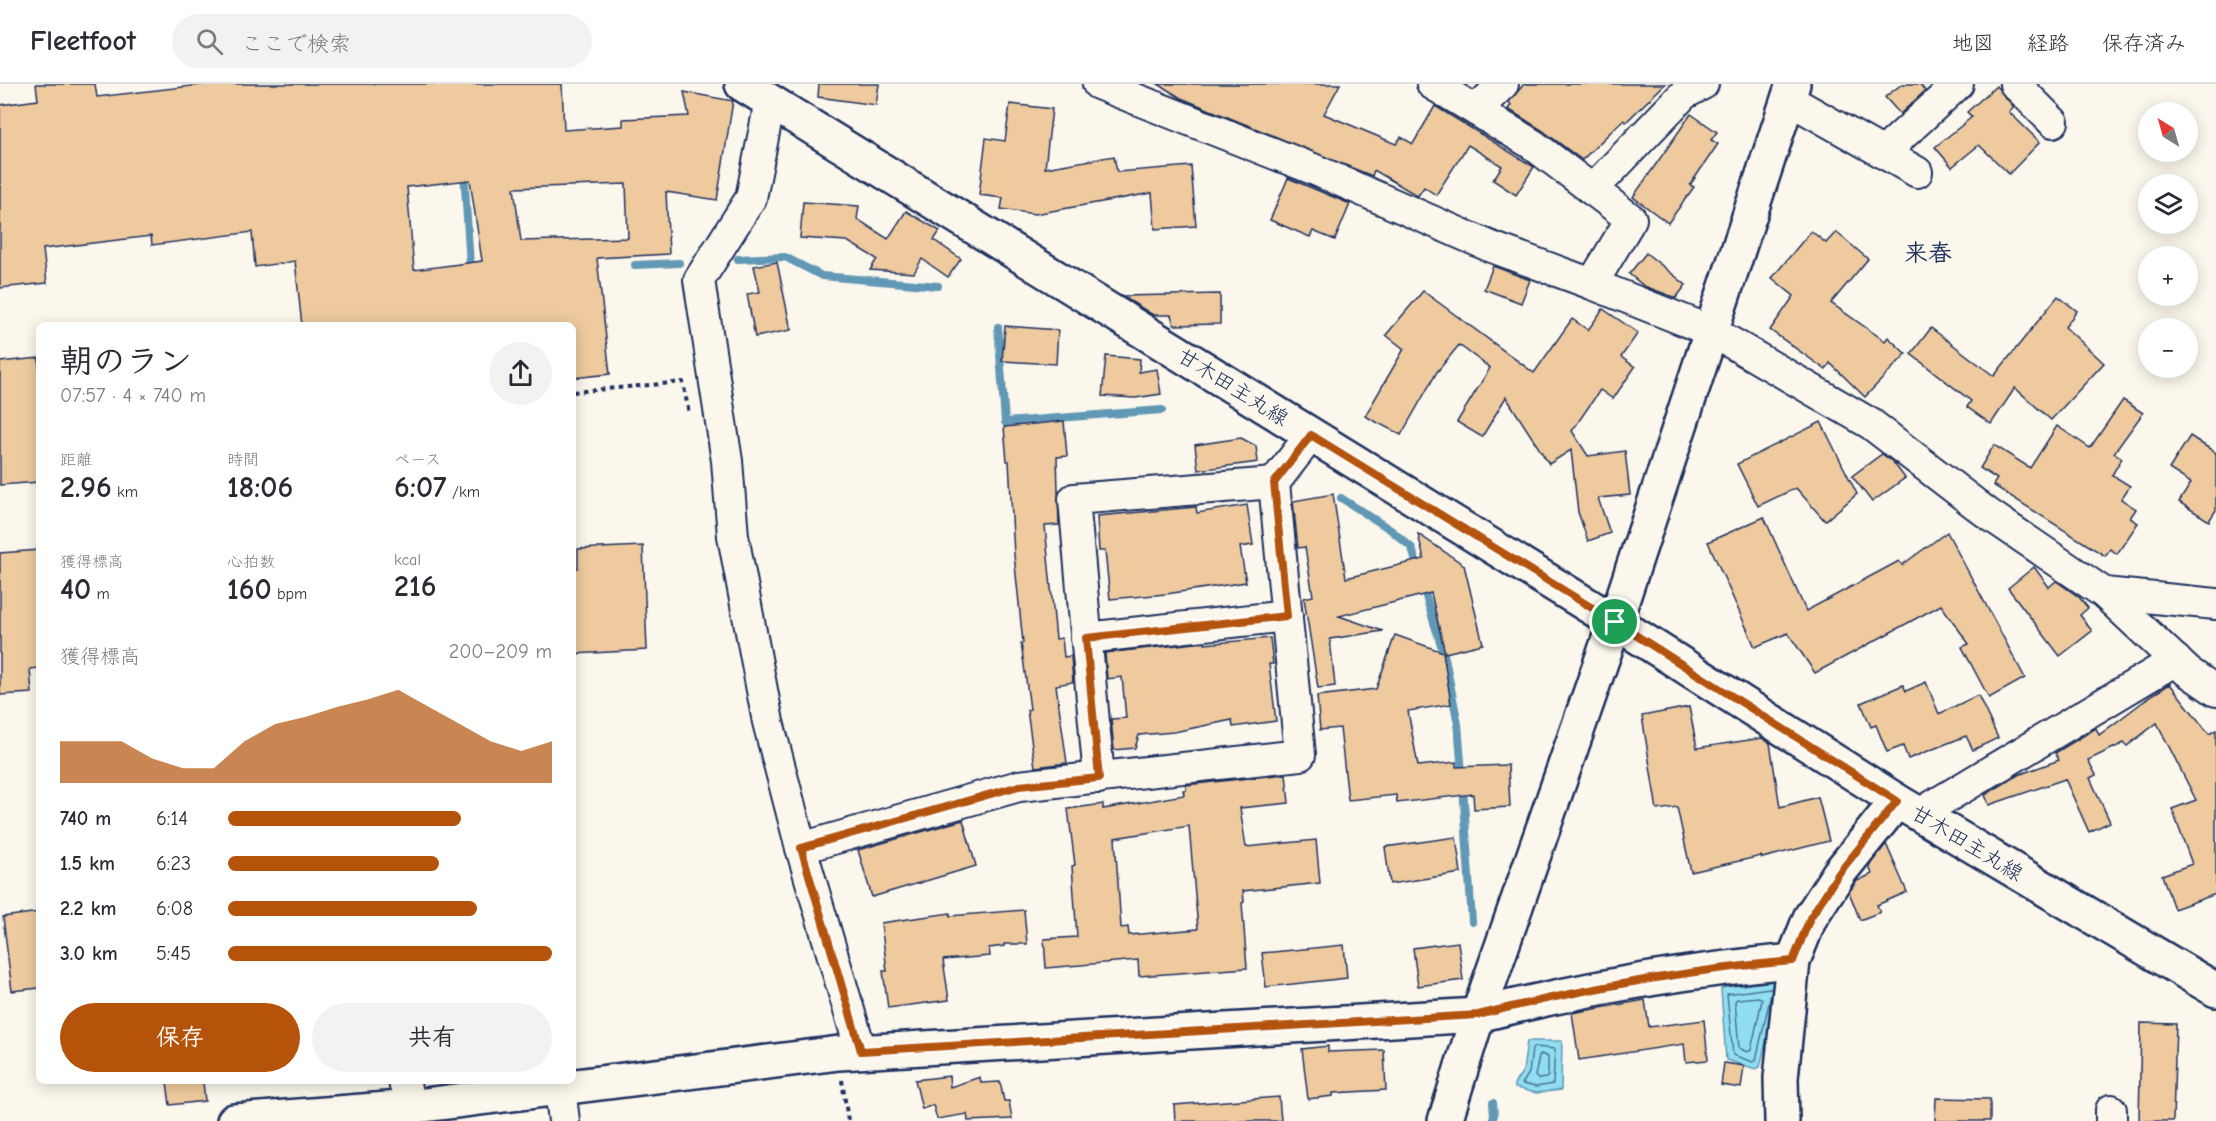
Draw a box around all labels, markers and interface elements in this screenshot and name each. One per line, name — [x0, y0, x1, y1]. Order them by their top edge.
search box — [172, 14, 592, 68]
text: Fleetfoot — [30, 25, 136, 57]
icon: search — [193, 25, 226, 58]
text: ここで検索 — [241, 31, 351, 57]
text: 地図 — [1952, 31, 1994, 55]
text: 経路 — [2027, 31, 2069, 55]
text: 保存済み — [2102, 31, 2186, 55]
north arrow — [2138, 102, 2198, 162]
map controls — [2138, 102, 2198, 378]
button: layers — [2138, 174, 2198, 234]
district label: 来春 — [1904, 239, 1952, 267]
button: + — [2138, 246, 2198, 306]
button: − — [2138, 318, 2198, 378]
text: 朝のラン — [60, 342, 192, 380]
button: share — [489, 342, 552, 405]
street label: 甘木田主丸線 — [1173, 343, 1293, 431]
text: 07:57 · 4 × 740 m — [60, 384, 206, 407]
text: 距離 — [60, 451, 92, 469]
text: 時間 — [227, 451, 259, 469]
text: ペース — [394, 451, 441, 469]
text: 2.96 — [60, 470, 112, 505]
text: 18:06 — [227, 470, 293, 505]
text: 6:07 — [394, 470, 447, 505]
text: km — [112, 483, 138, 501]
text: /km — [447, 483, 480, 501]
text: kcal — [394, 551, 421, 569]
text: 獲得標高 — [60, 553, 124, 571]
text: 心拍数 — [227, 553, 275, 571]
text: 216 — [394, 569, 436, 604]
text: 40 — [60, 572, 91, 607]
text: 160 — [227, 572, 272, 607]
text: m — [91, 585, 110, 603]
text: bpm — [272, 585, 307, 603]
pin — [1589, 596, 1640, 647]
icon: arrive — [1598, 605, 1631, 638]
text: 200–209 m — [449, 640, 552, 663]
text: 獲得標高 — [60, 645, 140, 668]
street label: 甘木田主丸線 — [1907, 800, 2027, 886]
text: 740 m — [60, 807, 111, 830]
text: 6:14 — [156, 807, 188, 830]
text: 1.5 km — [60, 852, 115, 875]
text: 6:23 — [156, 852, 191, 875]
text: 2.2 km — [60, 897, 116, 920]
text: 6:08 — [156, 897, 193, 920]
text: 3.0 km — [60, 942, 118, 965]
text: 5:45 — [156, 942, 191, 965]
button: 保存 — [60, 1003, 300, 1072]
button: 共有 — [312, 1003, 552, 1072]

